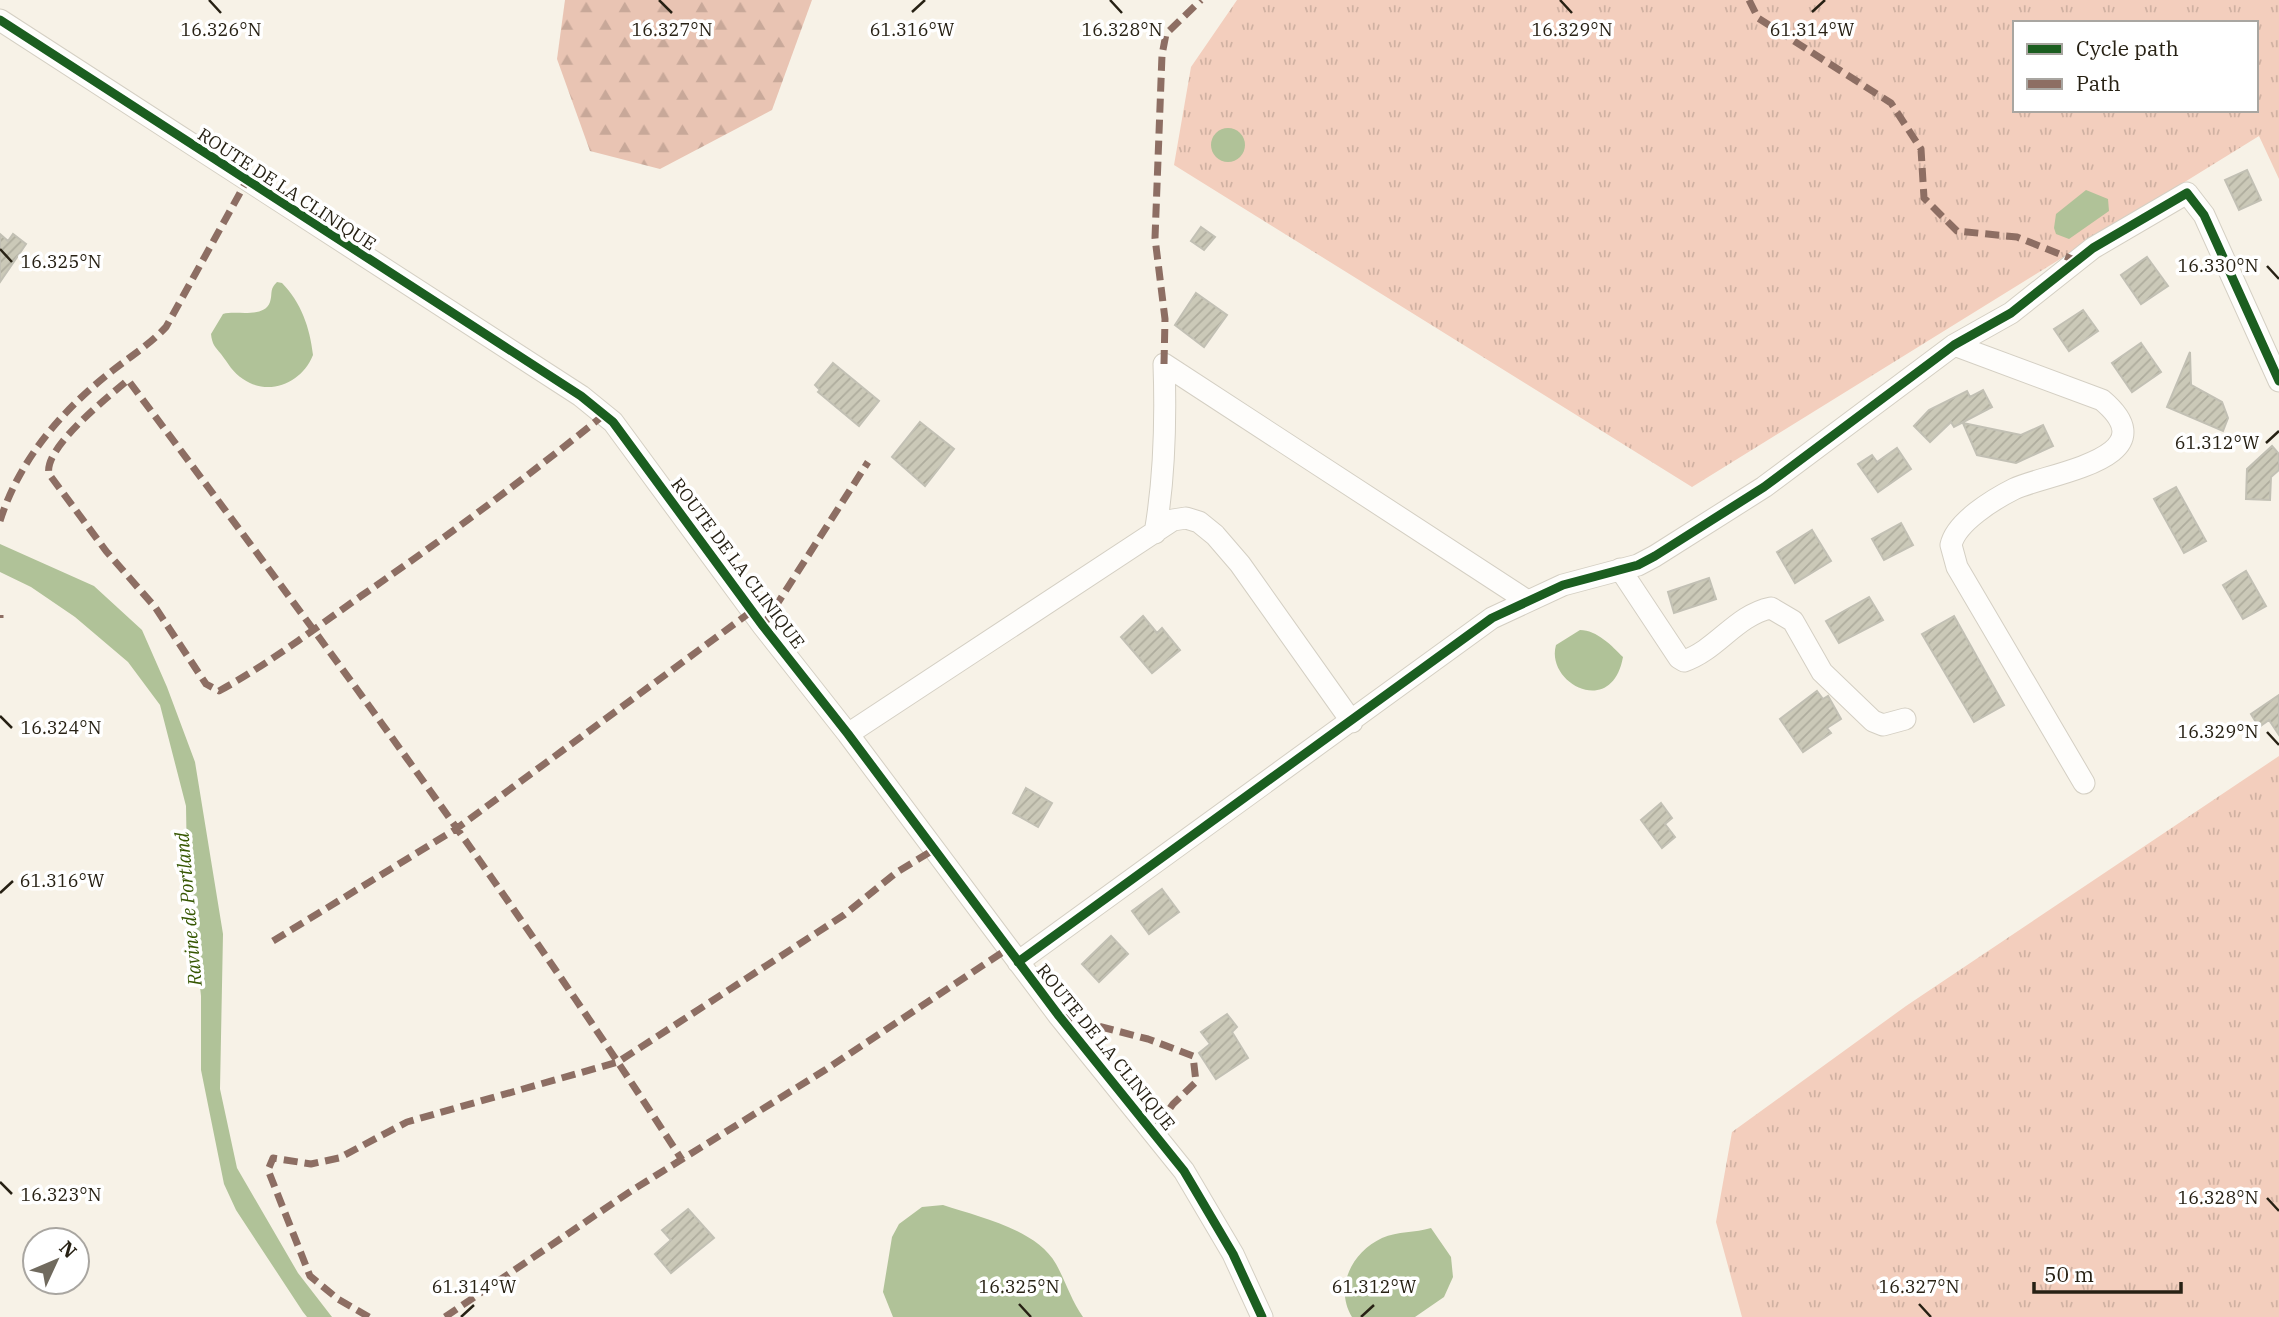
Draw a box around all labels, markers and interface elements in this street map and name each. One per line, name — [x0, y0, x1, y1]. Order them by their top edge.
text: 16.326°N — [180, 18, 262, 41]
text: 16.327°N — [631, 18, 713, 41]
text: 61.316°W — [870, 18, 955, 41]
text: 16.328°N — [1081, 18, 1163, 41]
text: 16.329°N — [1531, 18, 1613, 41]
text: 61.314°W — [1770, 18, 1855, 41]
legend — [2013, 21, 2258, 112]
text: Cycle path — [2076, 34, 2179, 62]
text: Path — [2076, 69, 2121, 97]
street label: ROUTE DE LA CLINIQUE — [194, 123, 380, 255]
text: 16.325°N — [20, 250, 102, 273]
text: 16.330°N — [2177, 254, 2259, 277]
text: 61.312°W — [2175, 431, 2260, 454]
street label: ROUTE DE LA CLINIQUE — [666, 473, 810, 653]
text: 16.324°N — [20, 716, 102, 739]
text: 16.329°N — [2177, 720, 2259, 743]
water label: Ravine de Portland — [169, 830, 207, 988]
text: 61.316°W — [20, 869, 105, 892]
street label: ROUTE DE LA CLINIQUE — [1032, 959, 1180, 1135]
text: 16.323°N — [20, 1183, 102, 1206]
text: 16.328°N — [2177, 1186, 2259, 1209]
north arrow — [21, 1226, 91, 1296]
text: N — [54, 1235, 82, 1263]
scale bar — [2034, 1250, 2181, 1294]
text: 50 m — [2044, 1260, 2094, 1288]
text: 61.314°W — [432, 1275, 517, 1298]
text: 16.325°N — [978, 1275, 1060, 1298]
text: 61.312°W — [1332, 1275, 1417, 1298]
text: 16.327°N — [1878, 1275, 1960, 1298]

